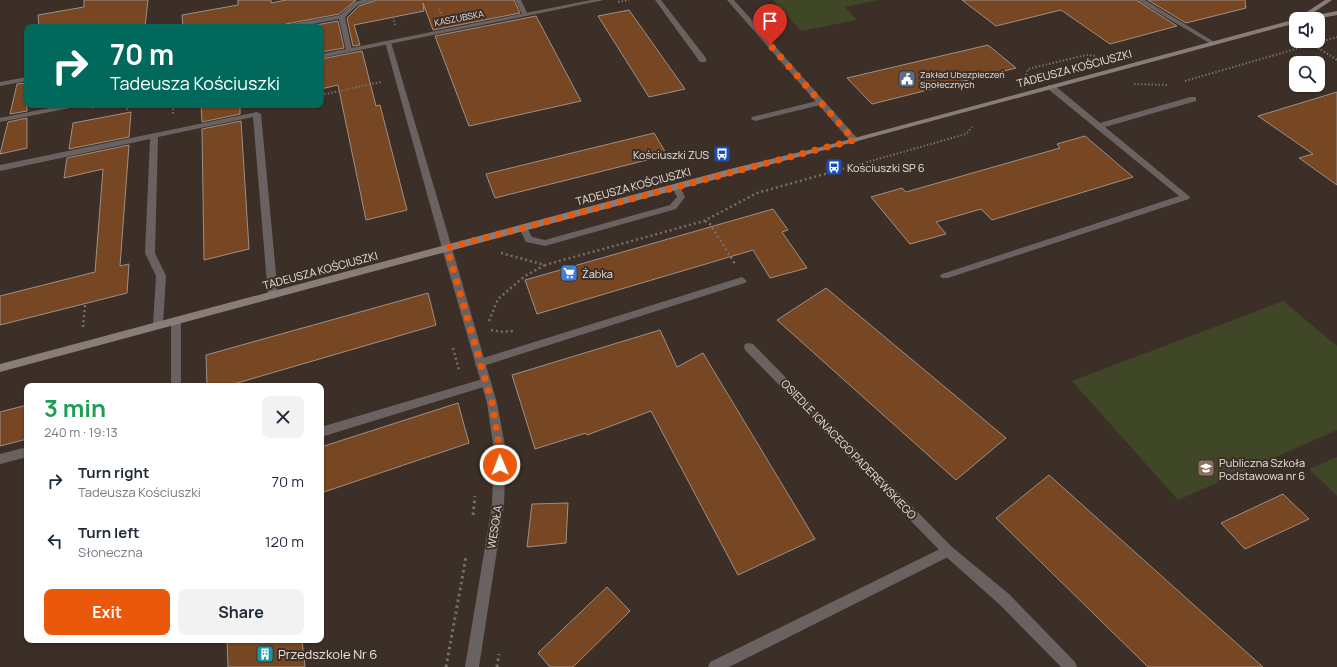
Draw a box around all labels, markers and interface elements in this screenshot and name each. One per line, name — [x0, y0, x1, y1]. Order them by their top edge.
pin — [753, 4, 787, 45]
street label: KASZUBSKA — [433, 7, 485, 29]
icon: arrive — [759, 10, 781, 32]
map controls — [1289, 12, 1325, 92]
button: sound — [1289, 12, 1325, 48]
text: 70 m — [110, 35, 174, 73]
icon: right — [44, 40, 96, 92]
street label: TADEUSZA KOŚCIUSZKI — [1015, 45, 1133, 91]
button: search — [1289, 56, 1325, 92]
place label: Zakład Ubezpieczeń Społecznych — [920, 68, 1005, 91]
public building icon: Zakład Ubezpieczeń Społecznych — [897, 69, 917, 89]
text: Tadeusza Kościuszki — [110, 71, 280, 95]
bus stop icon: Kościuszki ZUS — [712, 144, 732, 164]
place label: Kościuszki ZUS — [633, 147, 709, 162]
bus stop icon: Kościuszki SP 6 — [824, 157, 844, 177]
place label: Kościuszki SP 6 — [847, 160, 925, 175]
street label: TADEUSZA KOŚCIUSZKI — [574, 163, 692, 209]
street label: TADEUSZA KOŚCIUSZKI — [261, 247, 379, 293]
supermarket icon: Żabka — [559, 263, 579, 283]
place label: Żabka — [582, 266, 613, 281]
street label: OSIEDLE IGNACEGO PADEREWSKIEGO — [778, 376, 920, 522]
text: 3 min — [44, 391, 106, 424]
button: close — [262, 396, 304, 438]
text: 240 m · 19:13 — [44, 423, 118, 441]
position arrow — [479, 444, 521, 486]
place label: Publiczna Szkoła Podstawowa nr 6 — [1219, 455, 1305, 483]
school or university icon: Publiczna Szkoła Podstawowa nr 6 — [1196, 458, 1216, 478]
text: Turn right — [78, 462, 149, 483]
icon: right — [44, 470, 66, 492]
text: 70 m — [272, 471, 304, 492]
text: Tadeusza Kościuszki — [78, 483, 201, 501]
street label: WESOŁA — [483, 504, 505, 550]
text: Turn left — [78, 522, 140, 543]
icon: left — [44, 530, 66, 552]
text: 120 m — [265, 531, 304, 552]
text: Słoneczna — [78, 543, 143, 561]
button: Exit — [44, 589, 170, 635]
button: Share — [178, 589, 304, 635]
building icon: Przedszkole Nr 6 — [255, 644, 275, 664]
place label: Przedszkole Nr 6 — [278, 645, 377, 663]

